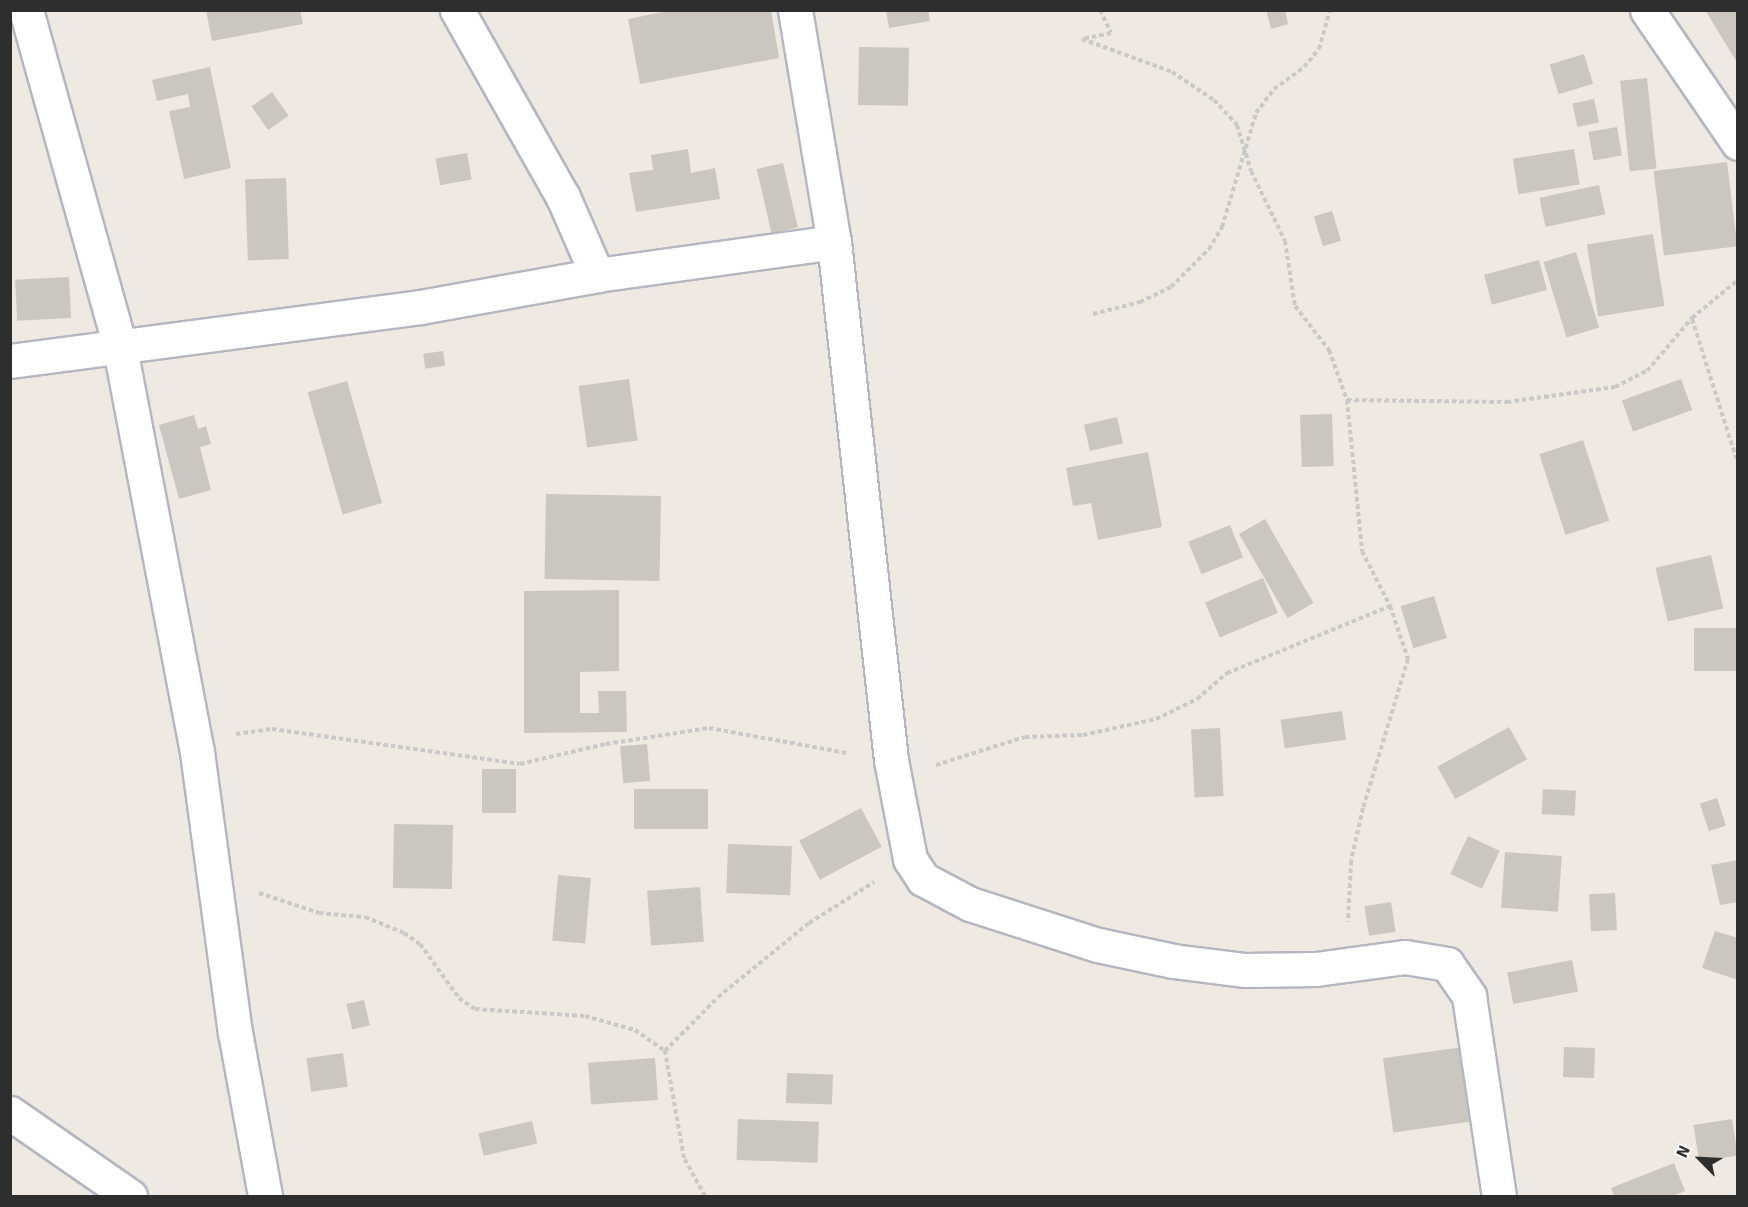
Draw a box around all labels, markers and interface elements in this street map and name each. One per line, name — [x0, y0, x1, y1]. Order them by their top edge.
north arrow — [1670, 1129, 1730, 1189]
text: N — [1672, 1143, 1695, 1161]

